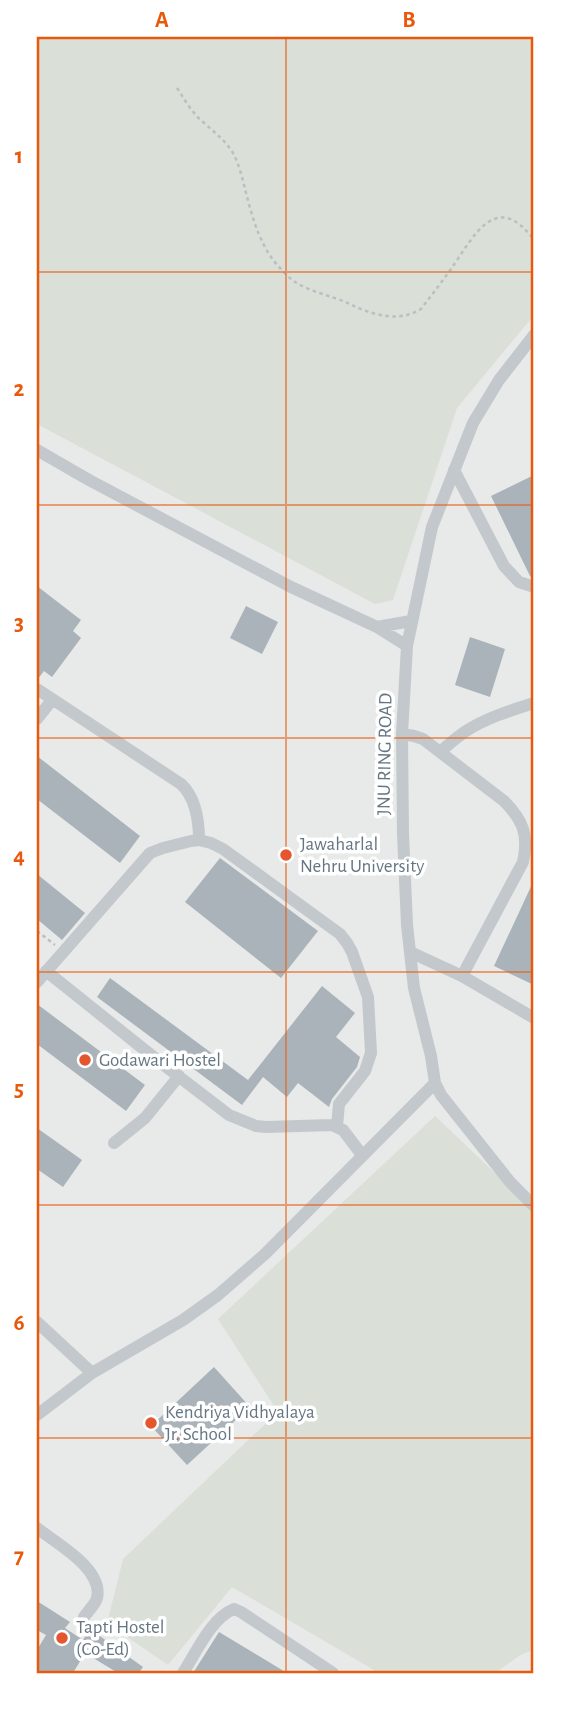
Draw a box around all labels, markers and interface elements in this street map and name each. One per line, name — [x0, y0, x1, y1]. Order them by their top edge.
text: A — [155, 9, 169, 32]
text: B — [402, 9, 416, 32]
text: 1 — [15, 145, 23, 168]
text: 2 — [14, 378, 25, 401]
text: 3 — [14, 612, 24, 635]
street label: JNU RING ROAD — [374, 693, 396, 815]
place label: Jawaharlal Nehru University — [300, 835, 424, 876]
text: 4 — [13, 845, 25, 868]
marker: Jawaharlal Nehru University — [278, 847, 294, 863]
place label: Godawari Hostel — [99, 1051, 221, 1070]
marker: Godawari Hostel — [77, 1052, 93, 1068]
text: 5 — [14, 1078, 24, 1101]
text: 6 — [13, 1312, 25, 1335]
place label: Kendriya Vidhyalaya Jr. School — [165, 1403, 315, 1444]
marker: Kendriya Vidhyalaya Jr. School — [143, 1415, 159, 1431]
text: 7 — [14, 1545, 24, 1568]
place label: Tapti Hostel (Co-Ed) — [76, 1618, 165, 1659]
marker: Tapti Hostel (Co-Ed) — [54, 1630, 70, 1646]

